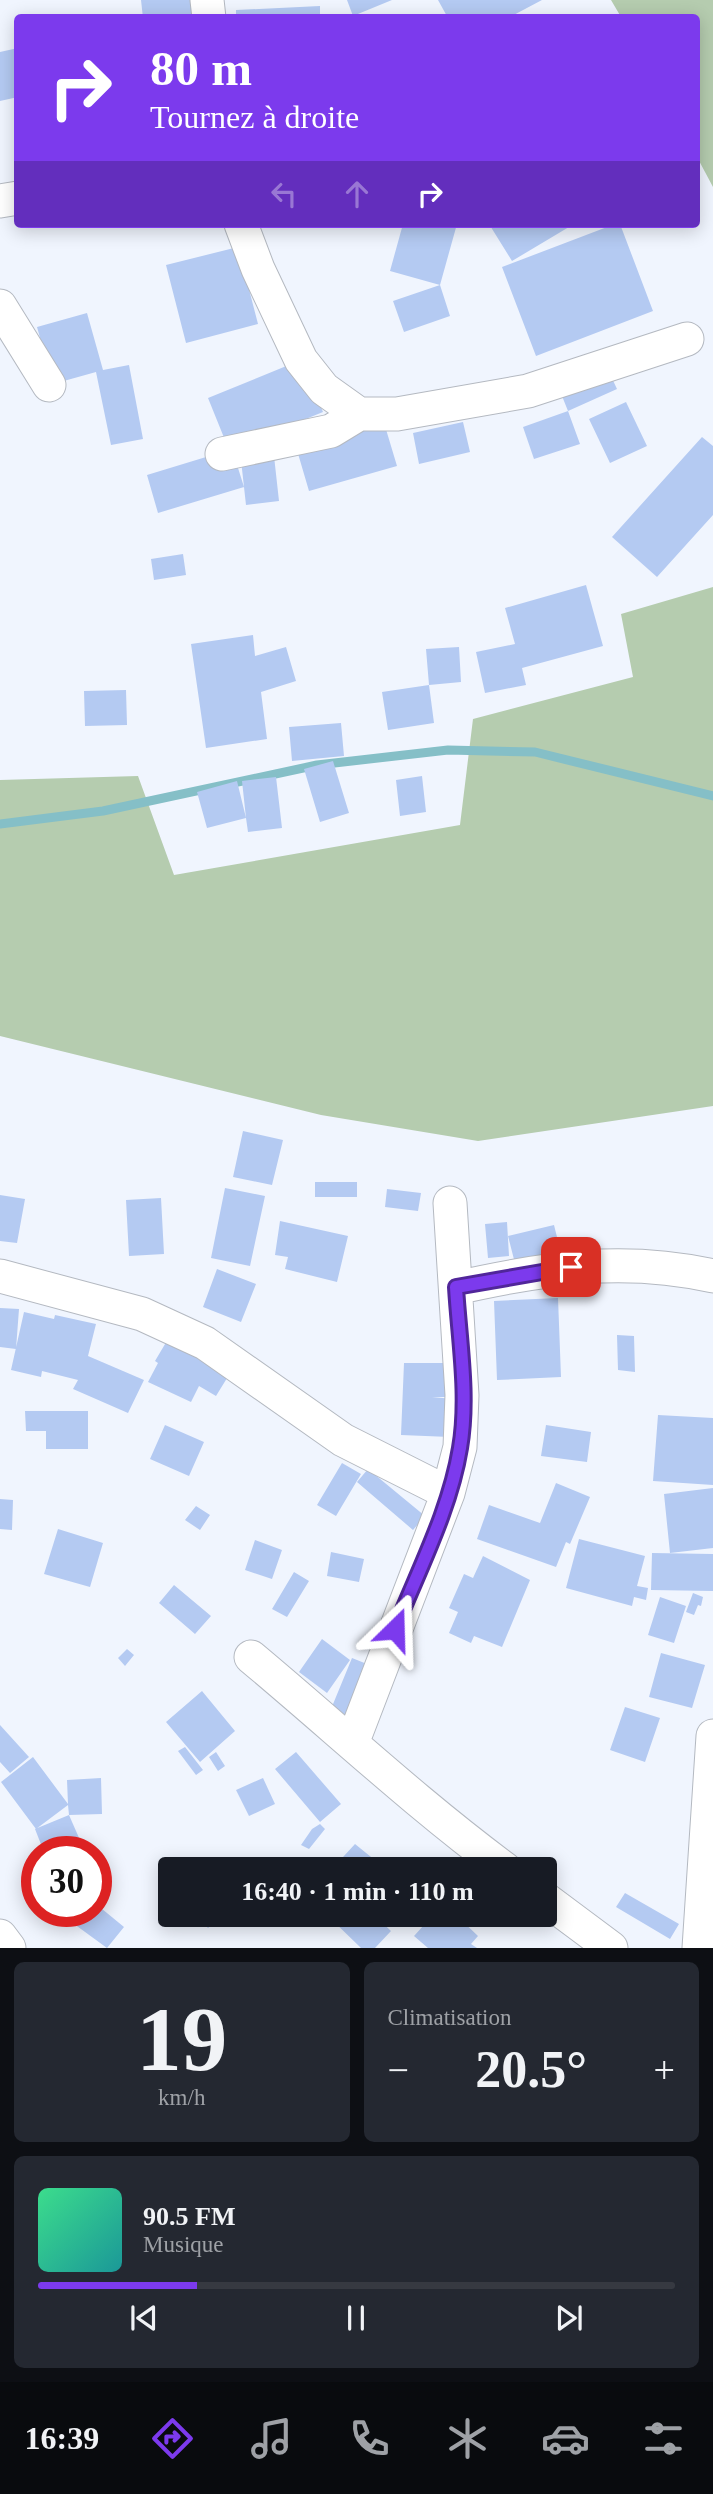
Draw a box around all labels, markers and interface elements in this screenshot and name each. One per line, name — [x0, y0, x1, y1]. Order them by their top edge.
text: 80 m — [150, 41, 252, 96]
icon: right — [35, 42, 126, 133]
text: Tournez à droite — [150, 99, 359, 135]
icon: left — [265, 175, 303, 213]
icon: ahead — [338, 175, 376, 213]
icon: right — [411, 175, 449, 213]
pin — [541, 1237, 601, 1297]
icon: arrive — [552, 1248, 590, 1286]
position arrow — [358, 1592, 432, 1666]
speed limit sign: 30 — [21, 1836, 112, 1927]
text: 16:40 · 1 min · 110 m — [241, 1877, 474, 1906]
text: 19 — [136, 1989, 227, 2090]
text: Climatisation — [388, 2005, 511, 2030]
text: 20.5° — [475, 2041, 587, 2098]
text: − — [388, 2049, 409, 2091]
text: + — [654, 2049, 675, 2091]
text: km/h — [158, 2085, 205, 2110]
text: 90.5 FM — [143, 2202, 235, 2231]
text: Musique — [143, 2232, 224, 2257]
icon: previous — [125, 2299, 163, 2337]
icon: pause — [337, 2299, 375, 2337]
icon: next — [550, 2299, 588, 2337]
icon: directions — [148, 2414, 197, 2463]
icon: music — [247, 2414, 296, 2463]
icon: phone — [345, 2414, 394, 2463]
icon: climate — [443, 2414, 492, 2463]
icon: car — [541, 2414, 590, 2463]
icon: filters — [639, 2414, 688, 2463]
text: 16:39 — [25, 2420, 99, 2456]

